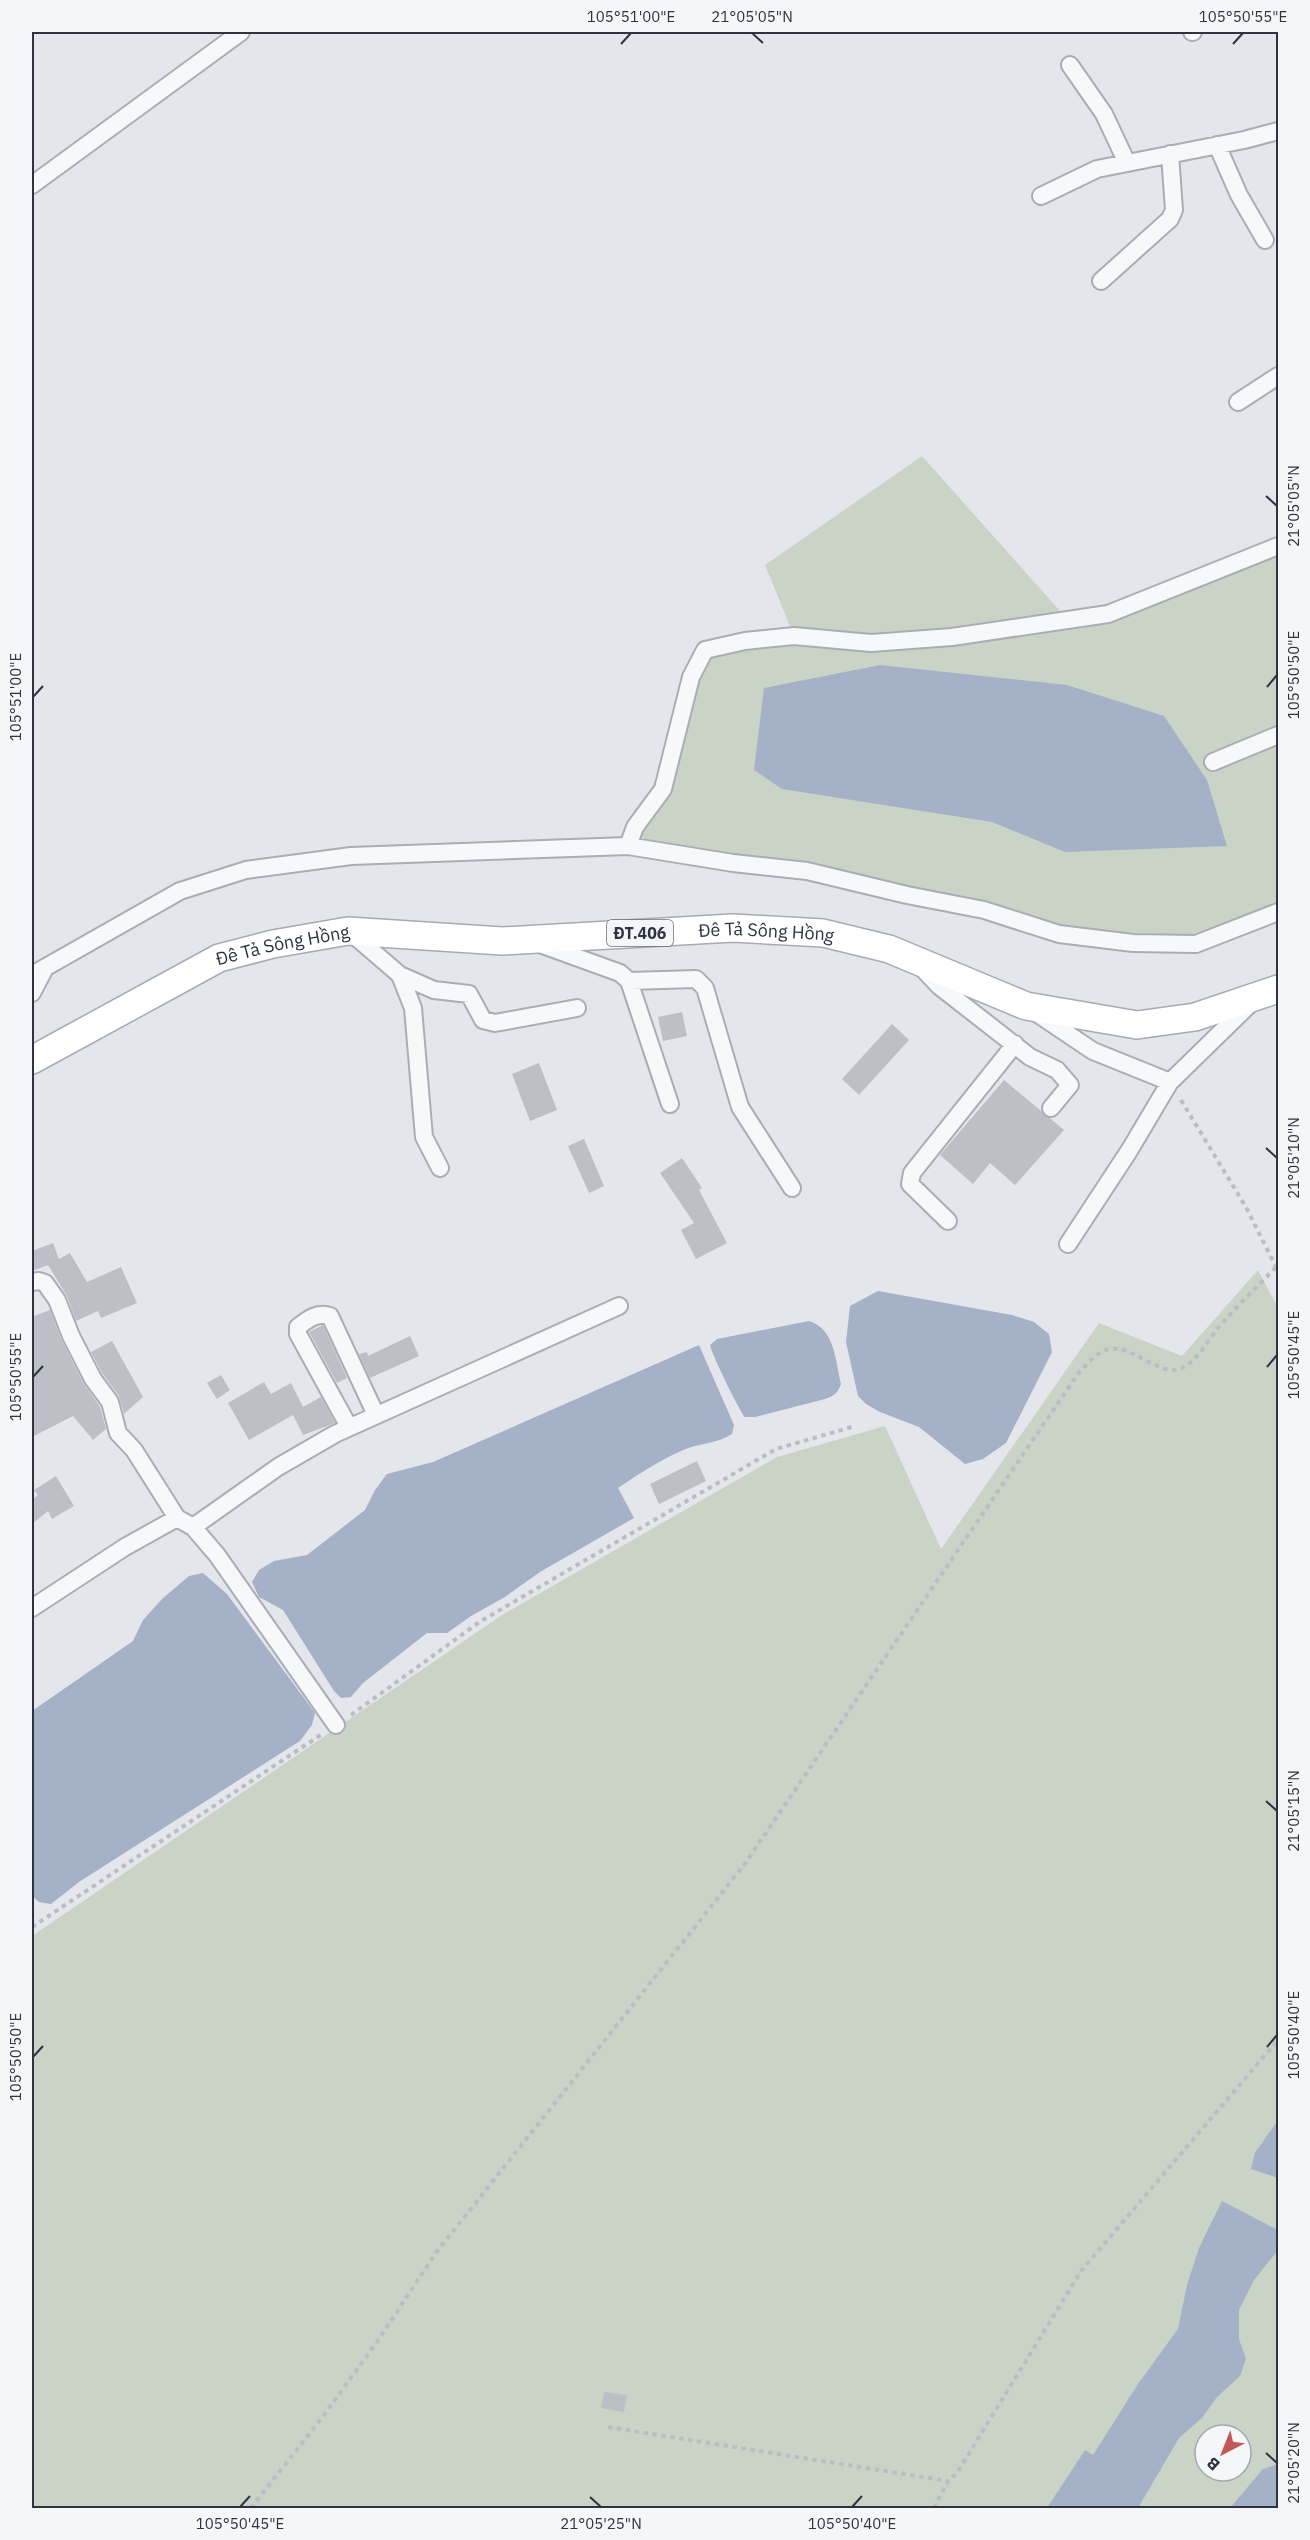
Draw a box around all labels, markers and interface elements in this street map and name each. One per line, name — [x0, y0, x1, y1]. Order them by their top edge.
text: 105°51'00"E — [587, 7, 675, 26]
text: 21°05'05"N — [711, 7, 793, 26]
text: 105°50'55"E — [1199, 7, 1287, 26]
text: 21°05'05"N — [1284, 465, 1303, 547]
text: 105°50'50"E — [1284, 631, 1303, 719]
text: 105°51'00"E — [6, 653, 25, 741]
street label: Đê Tả Sông Hồng — [698, 916, 837, 947]
street label: Đê Tả Sông Hồng — [213, 919, 352, 970]
road number: ĐT.406 — [607, 920, 673, 946]
text: 21°05'10"N — [1284, 1117, 1303, 1199]
text: 105°50'45"E — [1284, 1311, 1303, 1399]
text: 105°50'55"E — [6, 1333, 25, 1421]
text: 21°05'15"N — [1284, 1770, 1303, 1852]
text: 105°50'40"E — [1284, 1991, 1303, 2079]
text: 105°50'50"E — [6, 2013, 25, 2101]
text: 21°05'20"N — [1284, 2422, 1303, 2504]
north arrow — [1193, 2423, 1253, 2483]
text: B — [1202, 2453, 1224, 2475]
text: 105°50'45"E — [196, 2514, 284, 2533]
text: 21°05'25"N — [560, 2514, 642, 2533]
text: 105°50'40"E — [808, 2514, 896, 2533]

